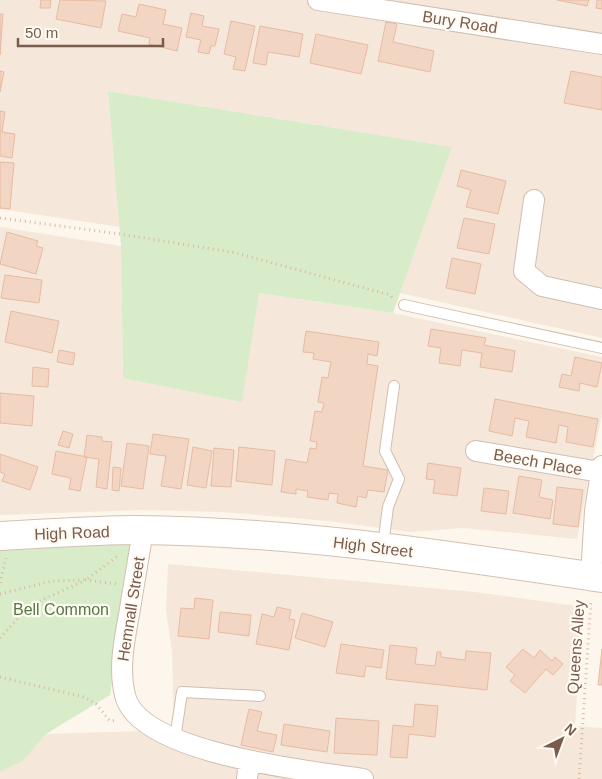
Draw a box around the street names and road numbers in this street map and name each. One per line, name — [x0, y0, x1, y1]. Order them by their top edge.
street label: Bury Road — [421, 8, 499, 36]
street label: Beech Place — [492, 446, 584, 478]
street label: High Road — [34, 523, 110, 543]
street label: High Street — [332, 534, 414, 560]
street label: Hemnall Street — [114, 555, 148, 663]
street label: Queens Alley — [564, 599, 588, 695]

